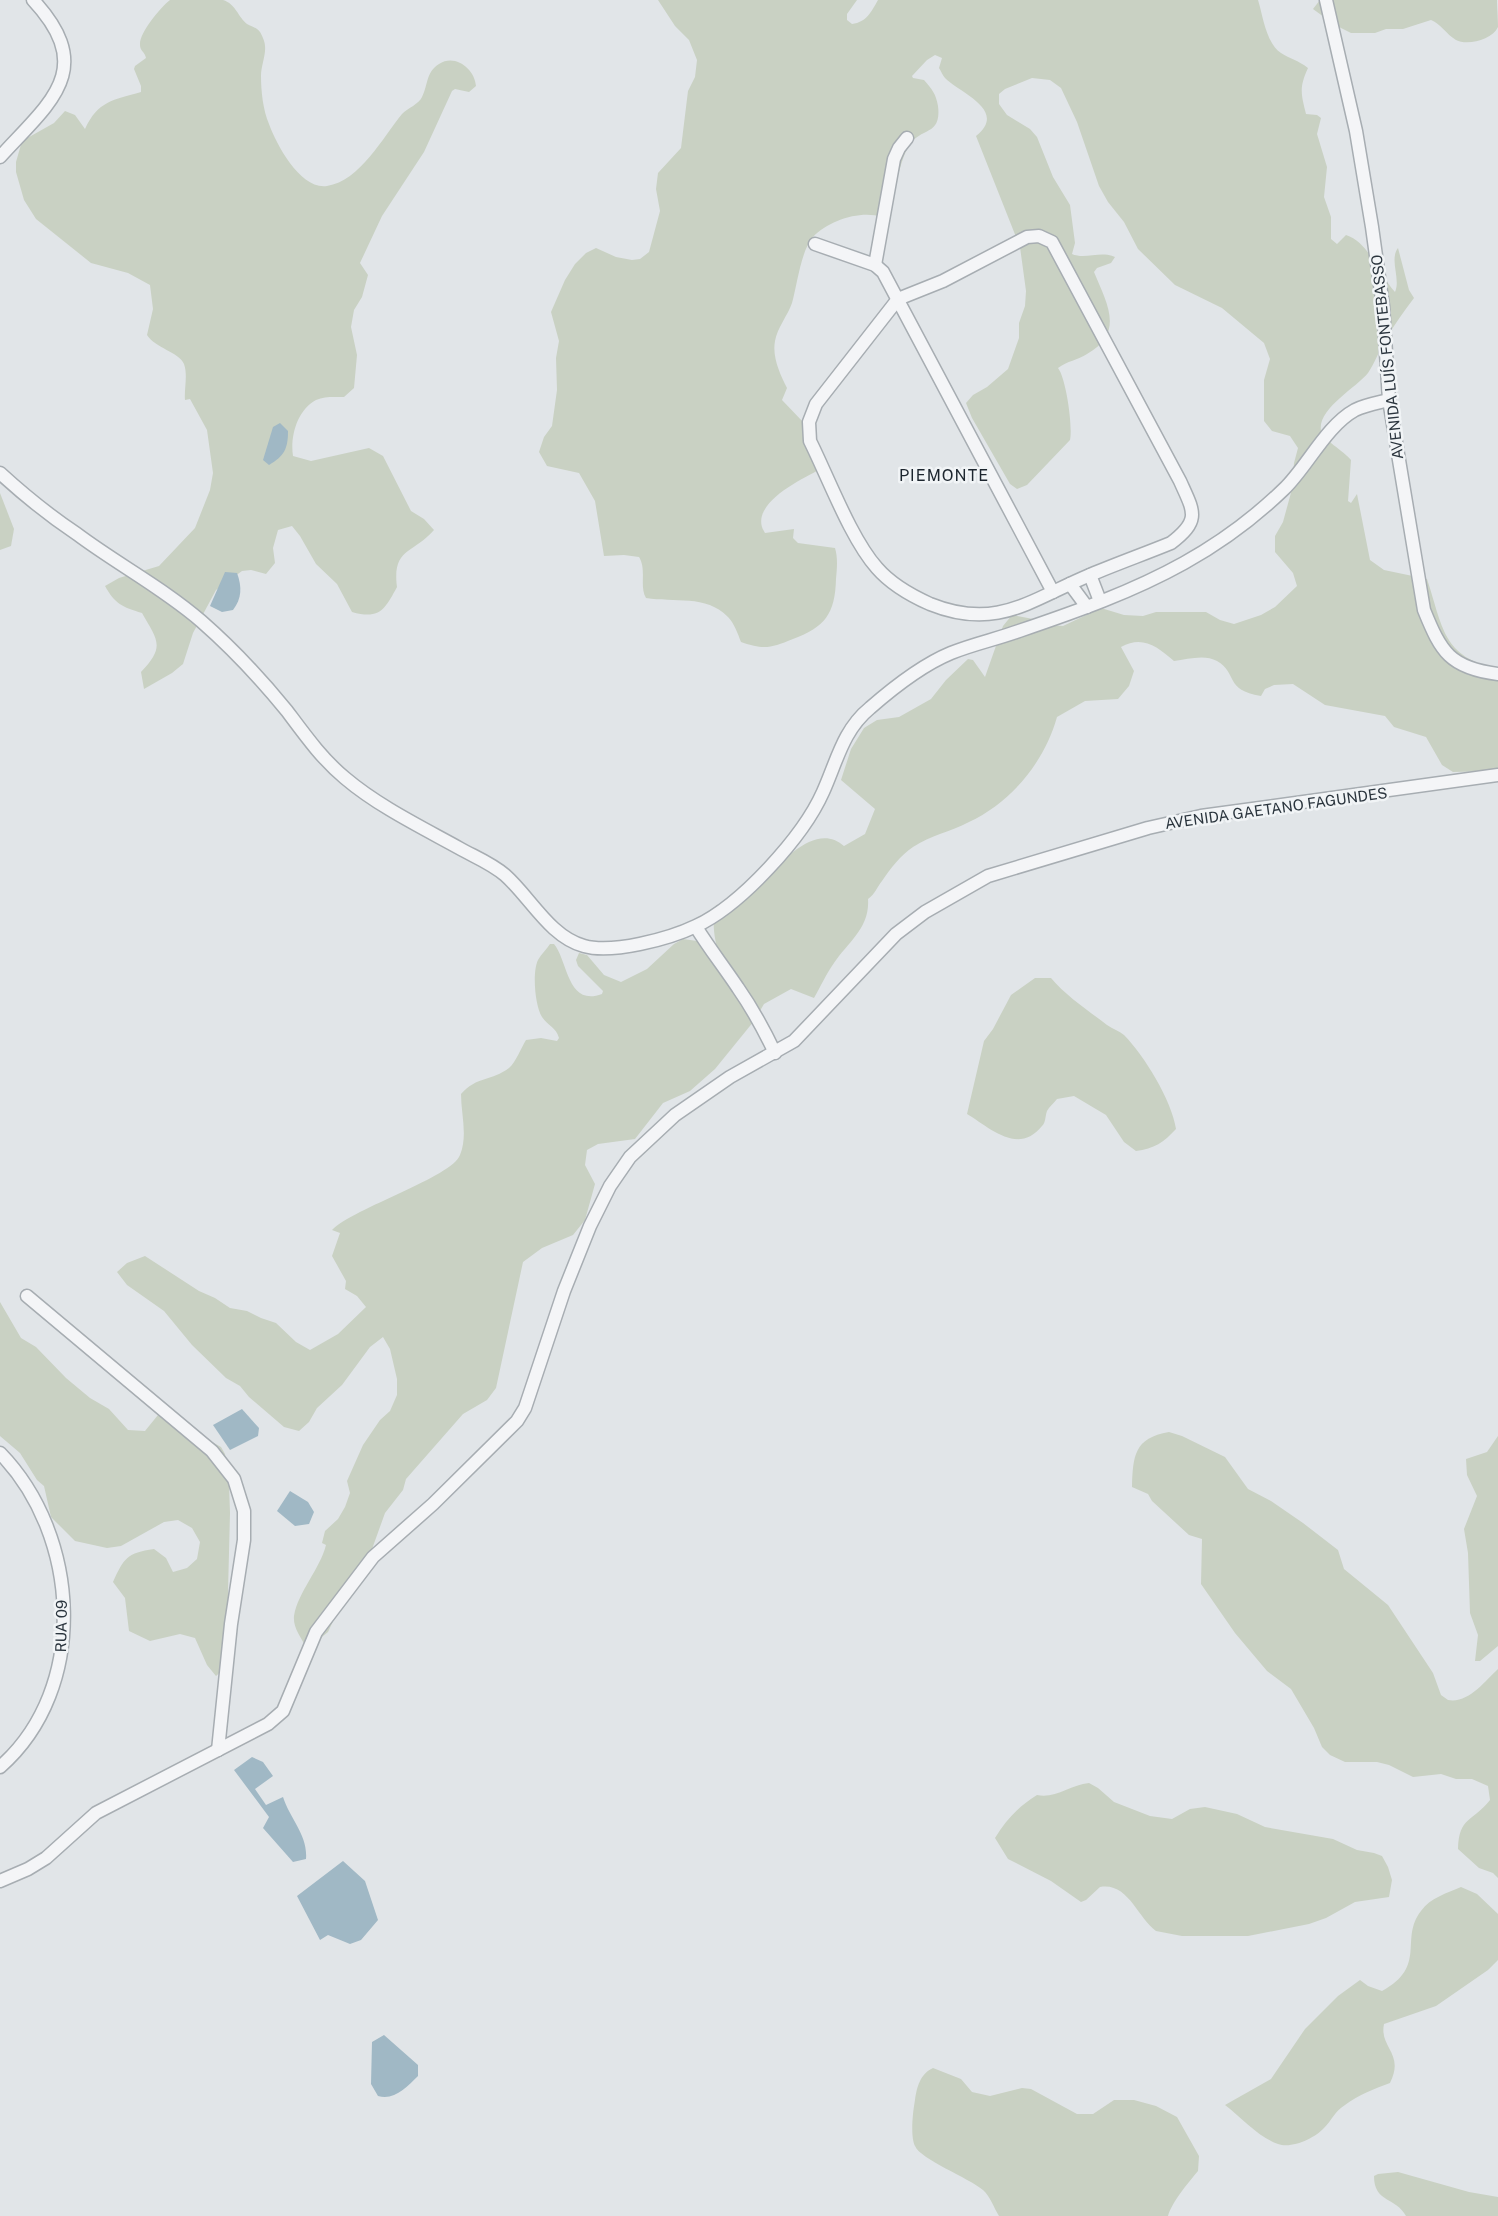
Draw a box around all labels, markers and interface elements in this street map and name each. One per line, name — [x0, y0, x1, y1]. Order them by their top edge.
street label: AVENIDA LUÍS FONTEBASSO — [1368, 254, 1406, 460]
district label: PIEMONTE — [899, 466, 989, 485]
street label: AVENIDA GAETANO FAGUNDES — [1164, 784, 1388, 832]
street label: RUA 09 — [52, 1600, 70, 1652]

